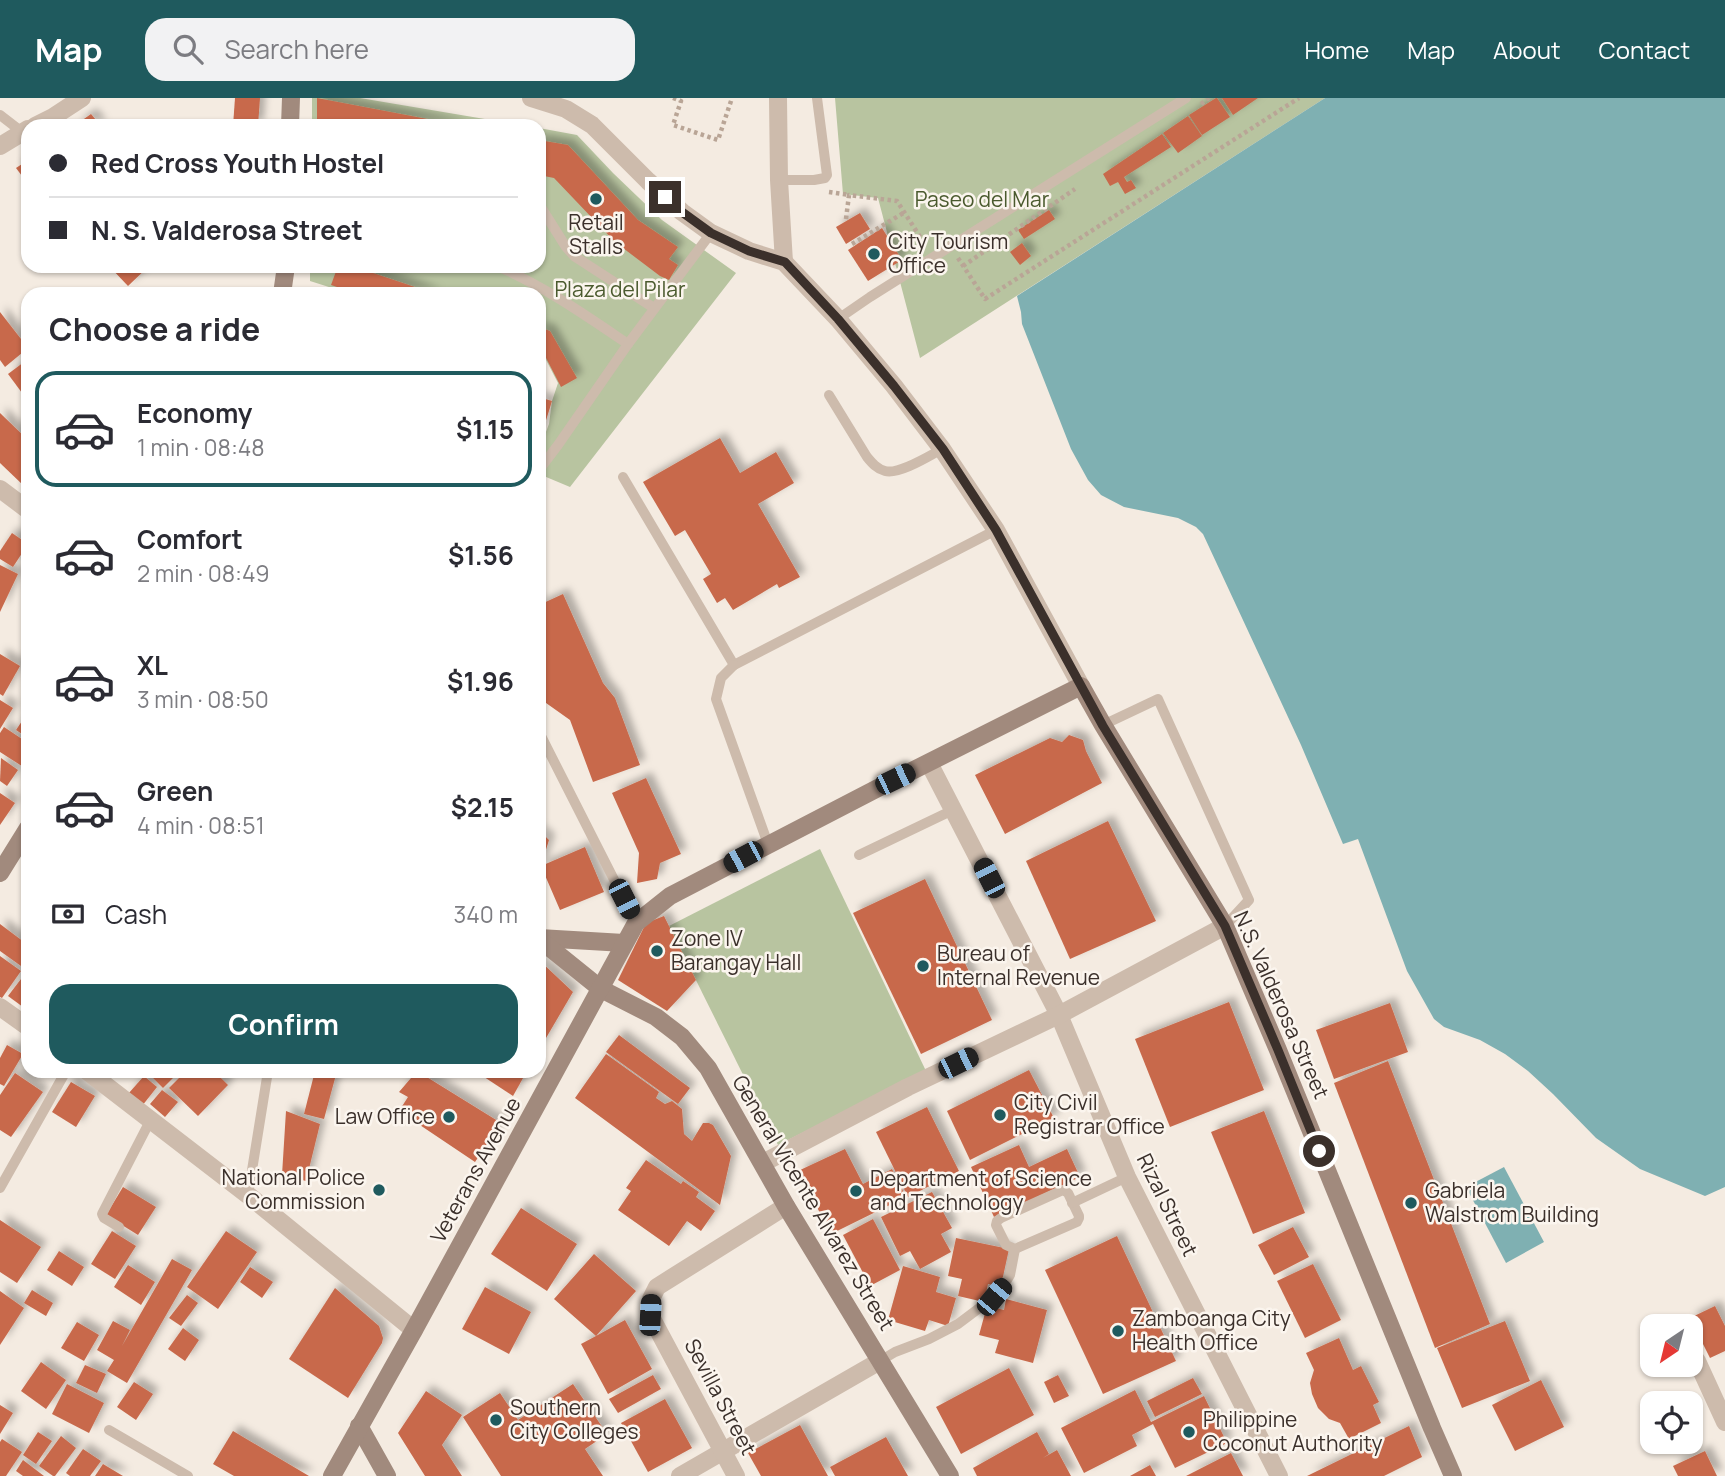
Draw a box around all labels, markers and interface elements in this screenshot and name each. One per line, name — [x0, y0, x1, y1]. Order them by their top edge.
search box — [145, 18, 635, 81]
text: Map — [35, 27, 103, 72]
icon: search — [169, 30, 207, 68]
text: Search here — [225, 31, 369, 67]
text: Home — [1304, 33, 1369, 66]
text: Map — [1407, 33, 1455, 66]
text: About — [1493, 33, 1561, 66]
text: Contact — [1599, 33, 1690, 66]
text: Red Cross Youth Hostel — [91, 145, 384, 181]
route end — [649, 181, 681, 213]
park label: Paseo del Mar — [915, 185, 1050, 213]
marker: Retail Stalls — [588, 191, 604, 207]
place label: Retail Stalls — [568, 208, 624, 260]
text: N. S. Valderosa Street — [91, 212, 363, 248]
place label: City Tourism Office — [888, 227, 1008, 279]
marker: City Tourism Office — [866, 246, 882, 262]
park label: Plaza del Pilar — [554, 275, 686, 303]
text: Choose a ride — [49, 307, 260, 351]
text: Economy — [137, 395, 252, 431]
icon: car — [53, 398, 116, 461]
text: $1.15 — [456, 411, 514, 447]
text: 1 min · 08:48 — [137, 431, 265, 463]
text: Comfort — [137, 521, 243, 557]
icon: car — [53, 524, 116, 587]
text: $1.56 — [448, 537, 514, 573]
text: 2 min · 08:49 — [137, 557, 270, 589]
text: XL — [137, 647, 168, 683]
icon: car — [53, 650, 116, 713]
text: $1.96 — [447, 663, 514, 699]
text: 3 min · 08:50 — [137, 683, 269, 715]
car — [872, 760, 919, 798]
text: Green — [137, 773, 213, 809]
icon: car — [53, 776, 116, 839]
text: $2.15 — [451, 789, 514, 825]
text: 4 min · 08:51 — [137, 809, 265, 841]
car — [720, 838, 767, 876]
car — [971, 855, 1008, 901]
car — [606, 876, 643, 922]
icon: cash — [49, 895, 87, 933]
text: Cash — [105, 896, 167, 932]
text: 340 m — [454, 898, 518, 930]
street label: N.S. Valderosa Street — [1228, 906, 1336, 1103]
place label: Zone IV Barangay Hall — [671, 924, 801, 976]
place label: Bureau of Internal Revenue — [937, 939, 1100, 991]
marker: Zone IV Barangay Hall — [649, 943, 665, 959]
marker: Bureau of Internal Revenue — [915, 958, 931, 974]
button: Confirm — [49, 984, 518, 1064]
car — [935, 1044, 982, 1082]
street label: General Vicente Alvarez Street — [726, 1070, 901, 1335]
place label: City Civil Registrar Office — [1014, 1088, 1165, 1140]
street label: Veterans Avenue — [424, 1092, 527, 1247]
place label: Law Office — [335, 1102, 435, 1130]
marker: City Civil Registrar Office — [992, 1107, 1008, 1123]
marker: Law Office — [441, 1109, 457, 1125]
route start — [1303, 1135, 1335, 1167]
street label: Rizal Street — [1131, 1148, 1205, 1261]
place label: National Police Commission — [222, 1163, 365, 1215]
place label: Department of Science and Technology — [870, 1164, 1092, 1216]
place label: Gabriela Walstrom Building — [1425, 1176, 1599, 1228]
marker: National Police Commission — [371, 1182, 387, 1198]
marker: Department of Science and Technology — [848, 1183, 864, 1199]
marker: Gabriela Walstrom Building — [1403, 1195, 1419, 1211]
car — [973, 1274, 1016, 1320]
car — [639, 1293, 662, 1337]
place label: Zamboanga City Health Office — [1132, 1304, 1291, 1356]
north arrow — [1640, 1314, 1703, 1377]
map controls — [1640, 1314, 1703, 1454]
marker: Zamboanga City Health Office — [1110, 1323, 1126, 1339]
street label: Sevilla Street — [679, 1334, 763, 1459]
button: locate — [1640, 1391, 1703, 1454]
place label: Southern City Colleges — [510, 1393, 639, 1445]
place label: Philippine Coconut Authority — [1203, 1405, 1382, 1457]
marker: Southern City Colleges — [488, 1412, 504, 1428]
marker: Philippine Coconut Authority — [1181, 1424, 1197, 1440]

